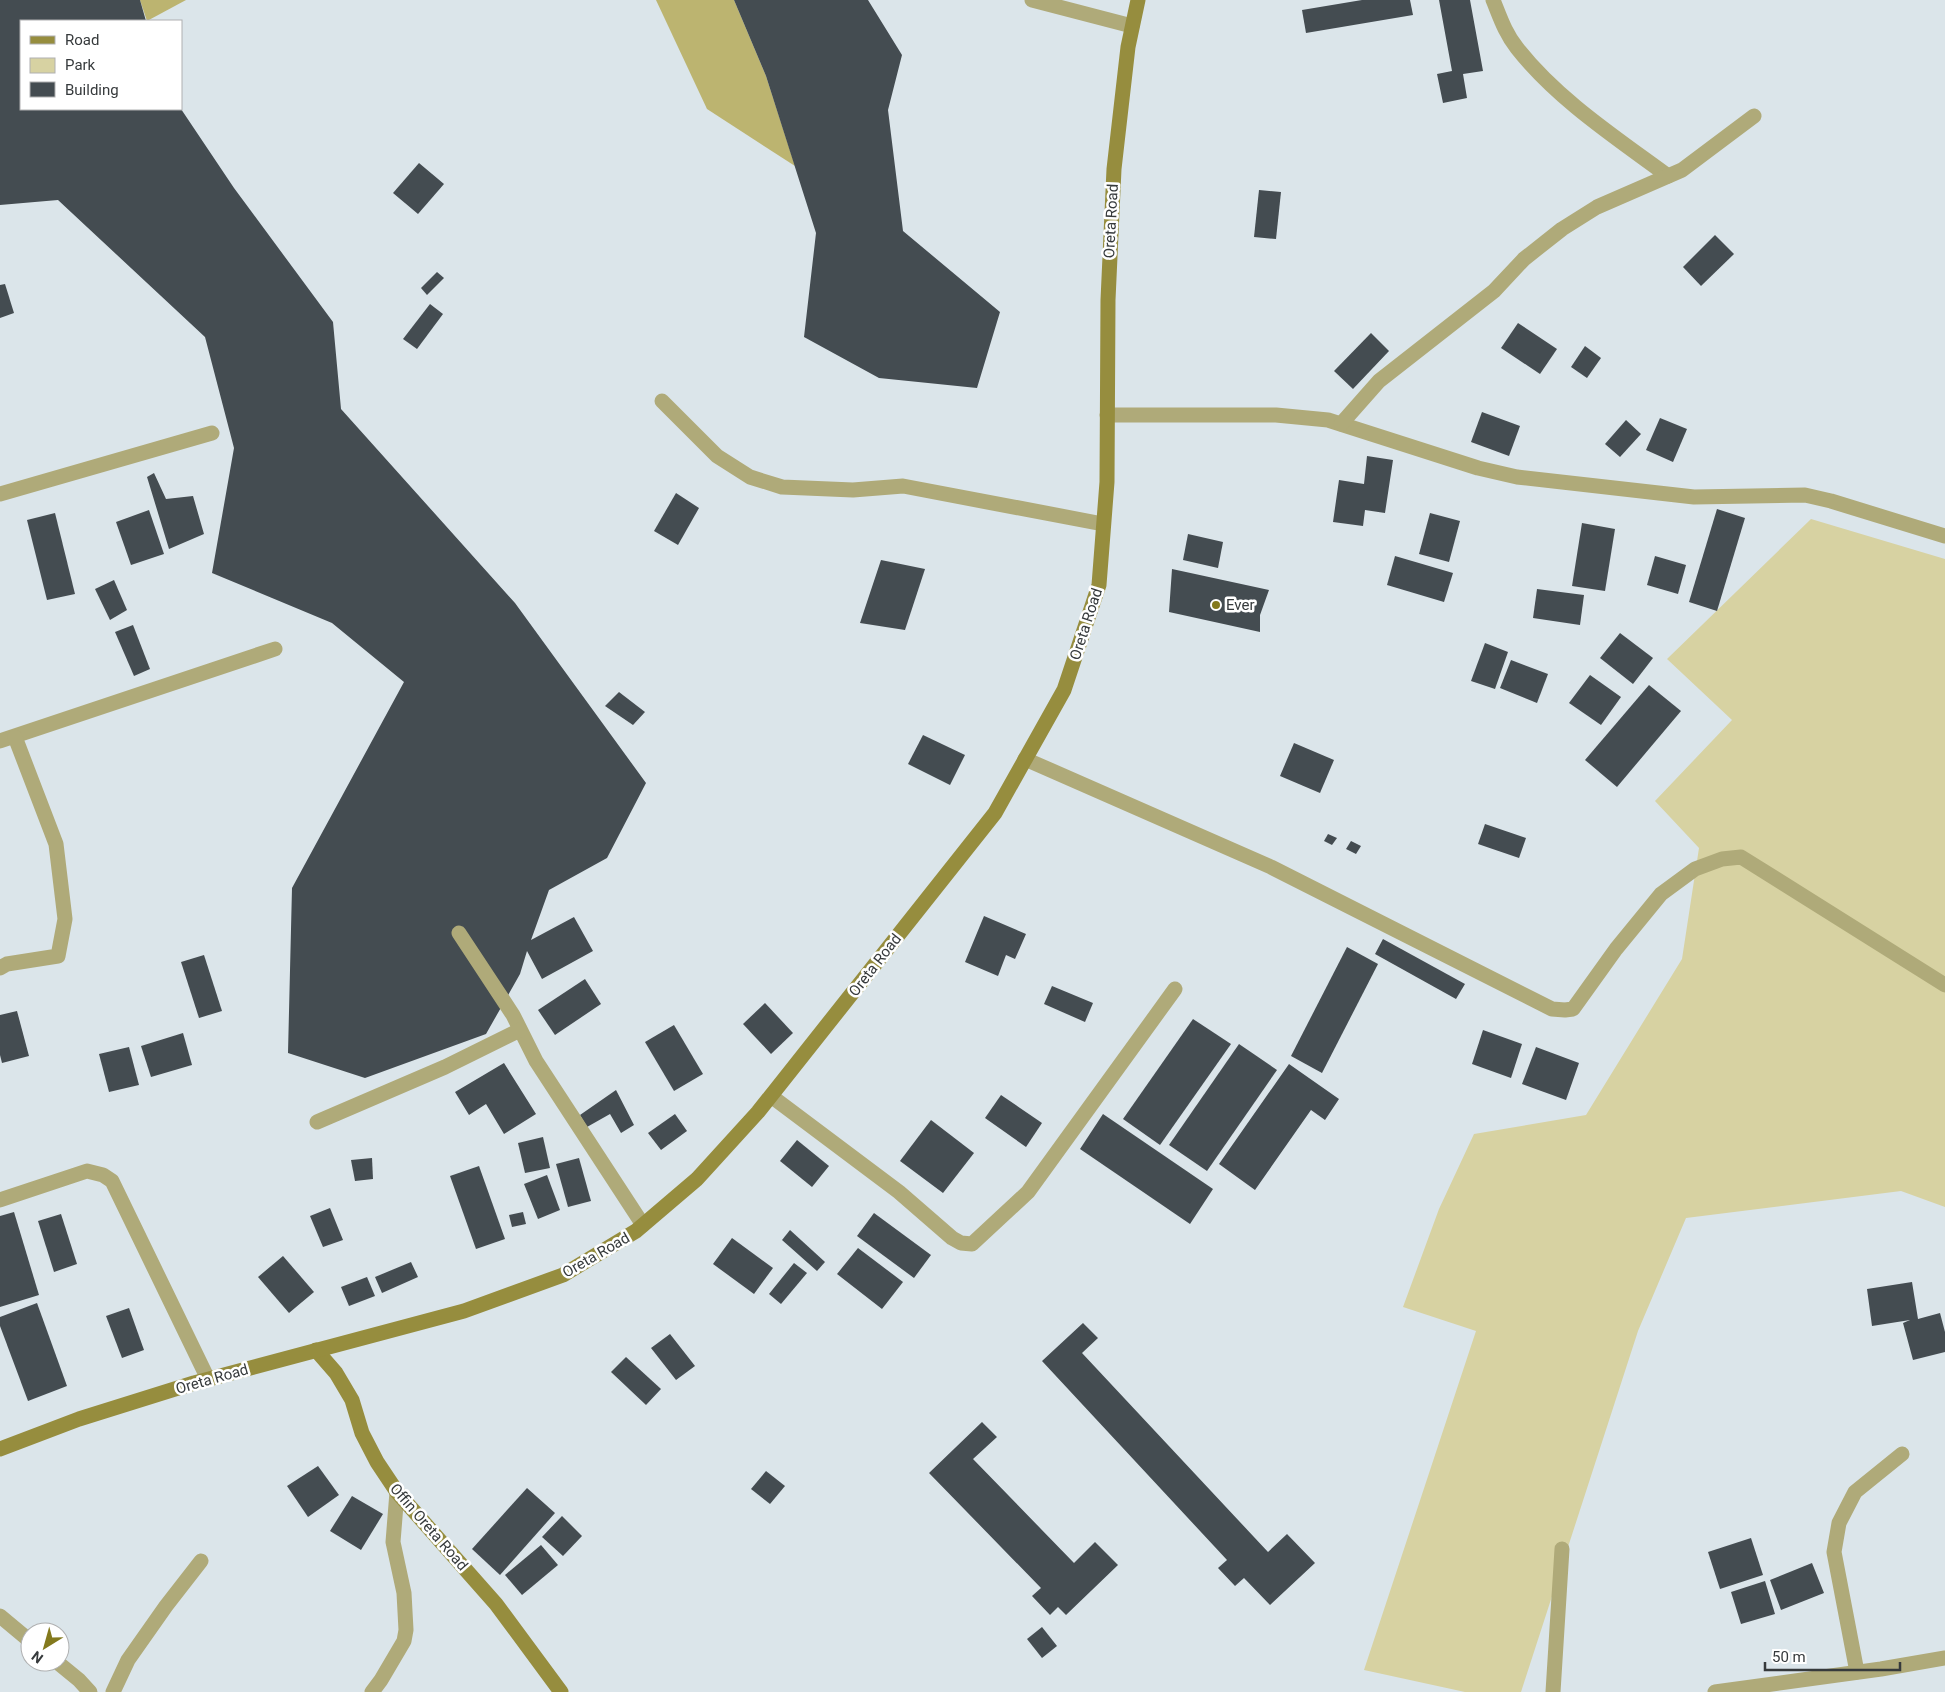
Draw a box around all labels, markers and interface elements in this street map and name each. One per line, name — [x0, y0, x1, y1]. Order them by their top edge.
legend — [20, 20, 182, 110]
text: Road — [65, 31, 99, 49]
text: Park — [65, 56, 96, 74]
text: Building — [65, 81, 119, 99]
street label: Oreta Road — [1100, 183, 1122, 259]
street label: Oreta Road — [1066, 586, 1106, 662]
place label: Ever — [1226, 596, 1255, 614]
marker: Ever — [1210, 599, 1222, 611]
street label: Oreta Road — [845, 930, 905, 1000]
street label: Oreta Road — [559, 1229, 633, 1281]
street label: Oreta Road — [174, 1360, 250, 1398]
street label: Offin Oreta Road — [386, 1480, 472, 1574]
north arrow — [20, 1622, 70, 1672]
scale bar — [1765, 1640, 1900, 1672]
text: N — [28, 1648, 46, 1667]
text: 50 m — [1772, 1648, 1806, 1666]

